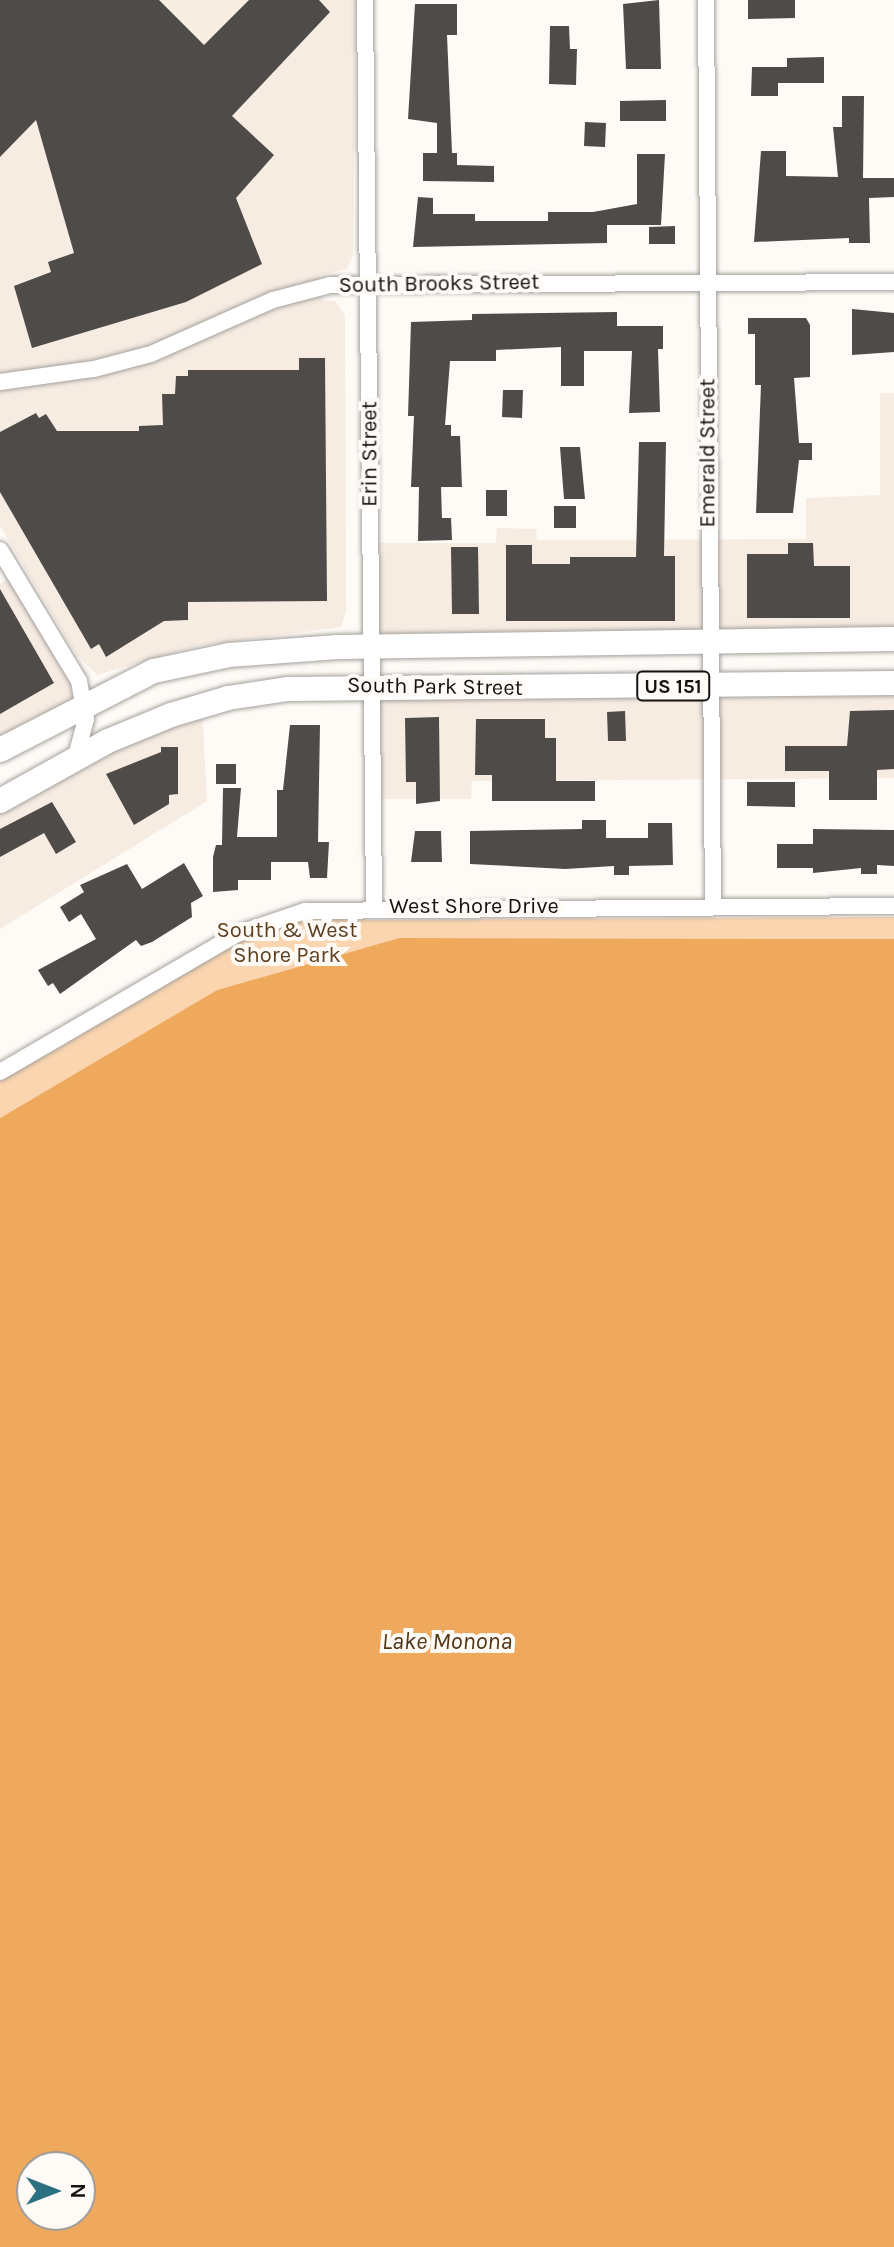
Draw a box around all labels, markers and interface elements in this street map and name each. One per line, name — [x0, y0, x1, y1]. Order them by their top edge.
street label: South Brooks Street — [338, 269, 540, 299]
street label: Emerald Street — [695, 378, 721, 528]
street label: Erin Street — [357, 401, 383, 507]
road number: US 151 — [635, 670, 711, 702]
street label: South Park Street — [347, 672, 523, 702]
street label: West Shore Drive — [389, 894, 559, 920]
park label: South & West Shore Park — [217, 917, 357, 968]
water label: Lake Monona — [382, 1628, 512, 1656]
north arrow — [16, 2151, 96, 2231]
text: N — [65, 2183, 91, 2199]

